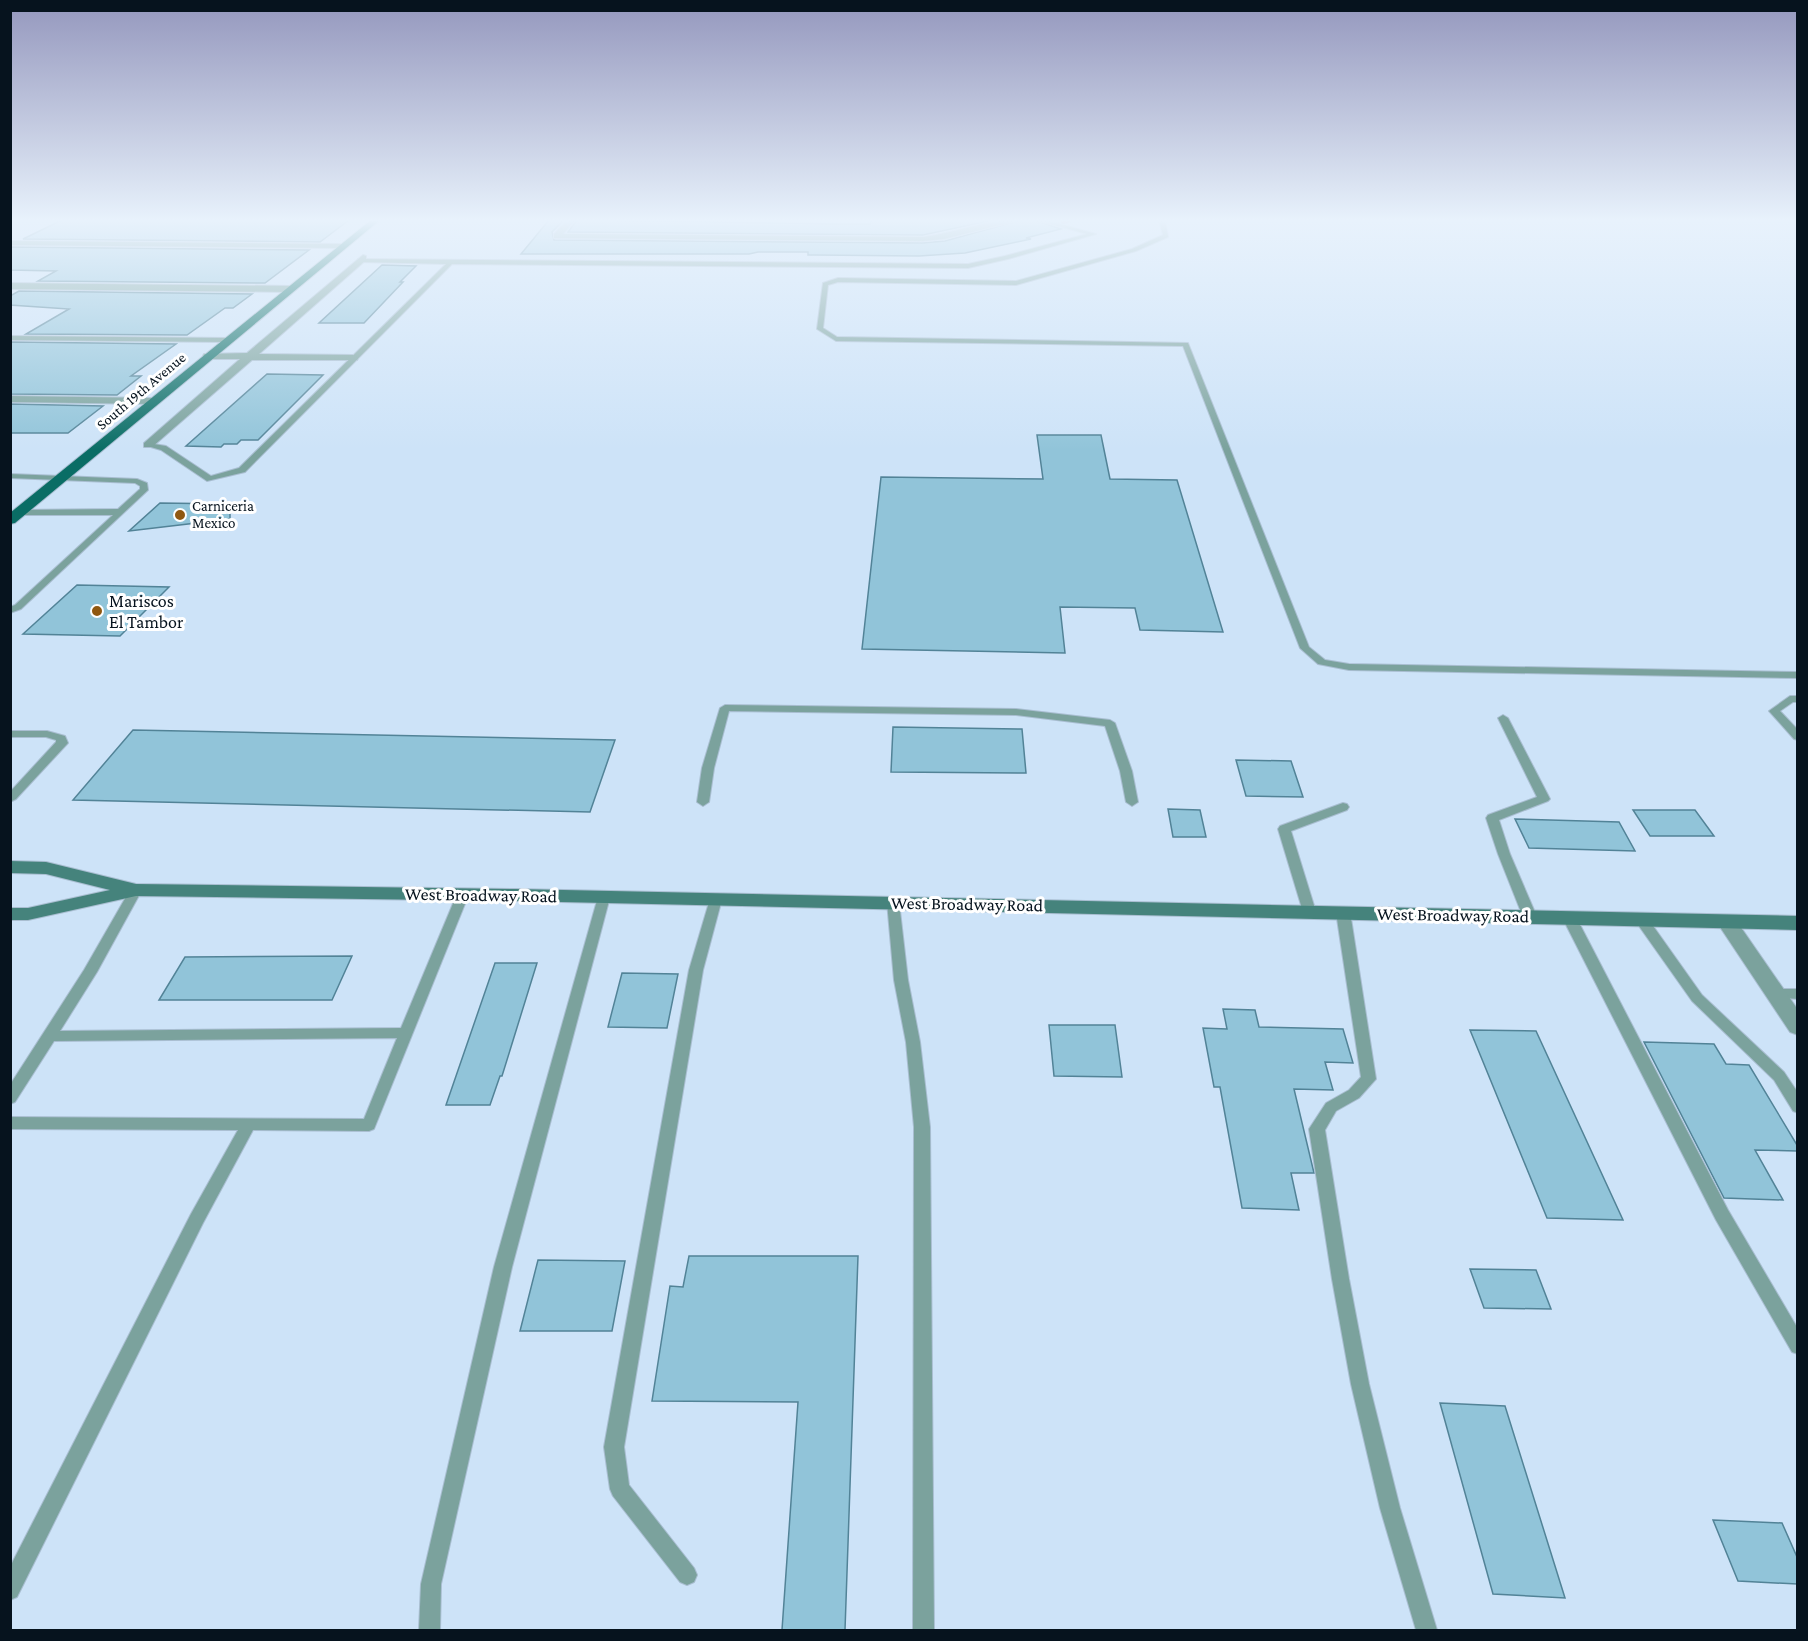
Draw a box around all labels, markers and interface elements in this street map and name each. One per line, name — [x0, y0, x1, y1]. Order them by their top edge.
street label: South 19th Avenue — [93, 349, 189, 433]
place label: Carniceria Mexico — [192, 498, 254, 531]
marker: Carniceria Mexico — [173, 508, 187, 522]
place label: Mariscos El Tambor — [109, 591, 184, 632]
marker: Mariscos El Tambor — [90, 604, 104, 618]
street label: West Broadway Road — [405, 884, 558, 906]
street label: West Broadway Road — [891, 893, 1044, 915]
street label: West Broadway Road — [1377, 904, 1530, 926]

